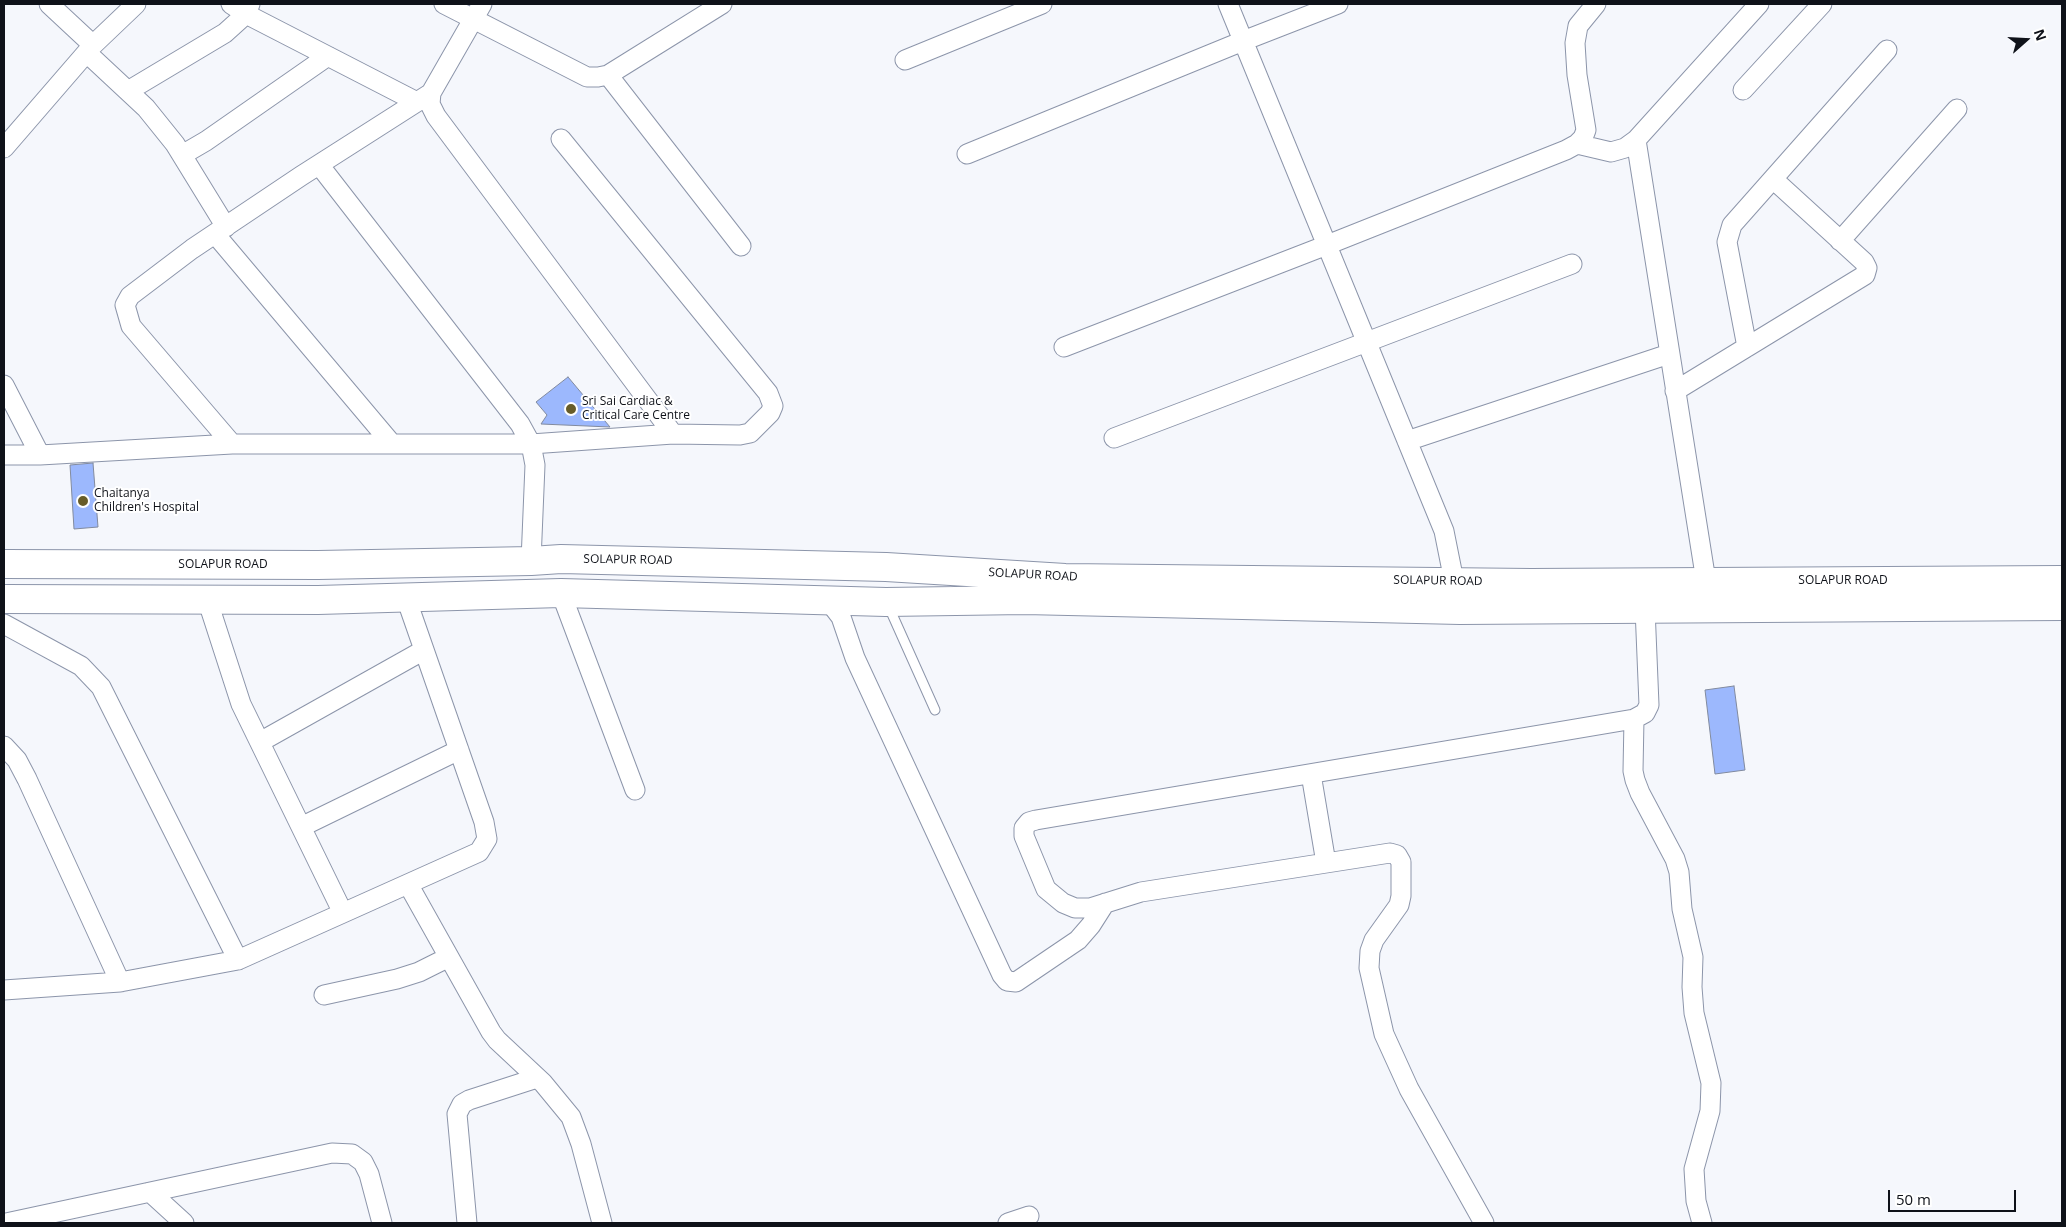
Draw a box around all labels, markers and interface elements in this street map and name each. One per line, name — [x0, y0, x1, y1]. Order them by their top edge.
north arrow — [2001, 15, 2051, 65]
text: N — [2030, 26, 2051, 43]
place label: Sri Sai Cardiac & Critical Care Centre — [582, 395, 690, 423]
marker: Sri Sai Cardiac & Critical Care Centre — [564, 402, 578, 416]
place label: Chaitanya Children's Hospital — [94, 487, 199, 515]
marker: Chaitanya Children's Hospital — [76, 494, 90, 508]
street label: SOLAPUR ROAD — [583, 552, 673, 568]
street label: SOLAPUR ROAD — [178, 558, 268, 572]
street label: SOLAPUR ROAD — [988, 565, 1078, 585]
street label: SOLAPUR ROAD — [1393, 573, 1483, 589]
street label: SOLAPUR ROAD — [1798, 574, 1888, 588]
scale bar — [1891, 1180, 2018, 1212]
text: 50 m — [1896, 1189, 1931, 1209]

